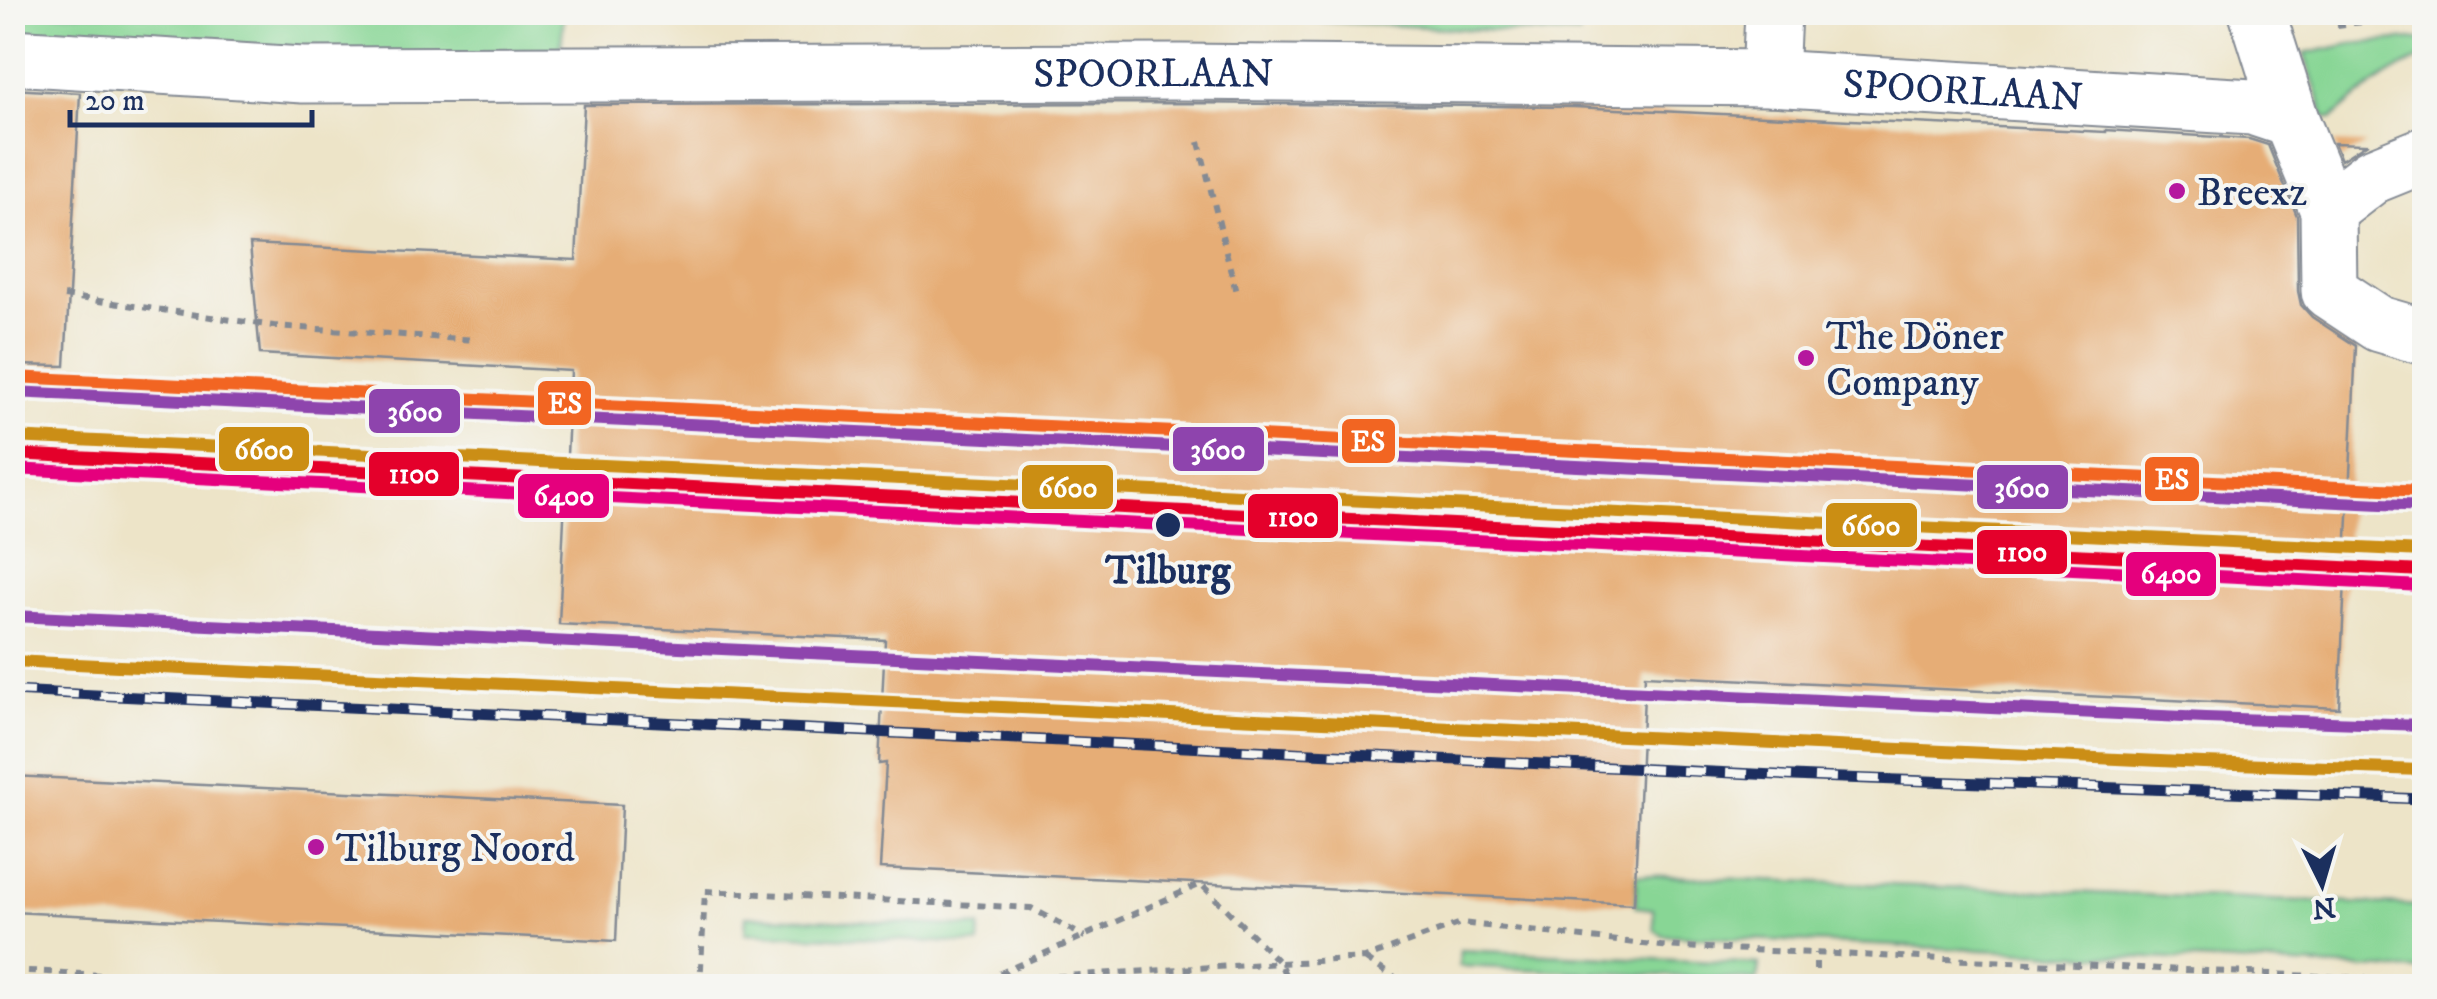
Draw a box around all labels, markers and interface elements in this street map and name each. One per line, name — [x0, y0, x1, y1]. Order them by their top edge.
street label: SPOORLAAN — [1033, 50, 1274, 101]
street label: SPOORLAAN — [1841, 60, 2084, 125]
scale bar — [70, 65, 312, 127]
text: 20 m — [85, 83, 145, 120]
place label: Breexz — [2197, 169, 2307, 219]
marker: Breexz — [2166, 180, 2188, 202]
place label: The Döner Company — [1826, 313, 2004, 409]
marker: The Döner Company — [1795, 347, 1817, 369]
line badge: ES — [536, 379, 593, 427]
line badge: 3600 — [367, 387, 462, 435]
text: ES — [548, 387, 582, 422]
text: 3600 — [387, 395, 443, 430]
line badge: ES — [1340, 417, 1397, 465]
line badge: 6600 — [217, 425, 311, 473]
line badge: 3600 — [1171, 425, 1266, 473]
text: ES — [1351, 425, 1385, 460]
text: 6600 — [234, 433, 294, 468]
text: 3600 — [1190, 433, 1246, 468]
line badge: 1100 — [367, 450, 461, 498]
line badge: ES — [2143, 455, 2201, 503]
text: 1100 — [389, 457, 439, 492]
line badge: 6600 — [1020, 463, 1115, 511]
line badge: 3600 — [1975, 463, 2070, 511]
text: ES — [2155, 463, 2189, 498]
text: 6600 — [1038, 471, 1098, 506]
text: 3600 — [1994, 471, 2050, 506]
line badge: 6400 — [516, 472, 611, 520]
text: 6400 — [534, 479, 594, 514]
line badge: 1100 — [1246, 492, 1340, 540]
text: 1100 — [1268, 500, 1318, 535]
line badge: 6600 — [1824, 501, 1919, 549]
text: 6600 — [1841, 509, 1901, 544]
marker: Tilburg — [1153, 510, 1183, 540]
line badge: 1100 — [1975, 528, 2069, 576]
text: 1100 — [1997, 535, 2047, 570]
place label: Tilburg — [1105, 547, 1232, 597]
line badge: 6400 — [2124, 550, 2218, 598]
text: 6400 — [2141, 557, 2201, 592]
place label: Tilburg Noord — [336, 825, 575, 875]
north arrow — [2272, 834, 2372, 934]
marker: Tilburg Noord — [305, 836, 327, 858]
text: N — [2311, 889, 2337, 926]

